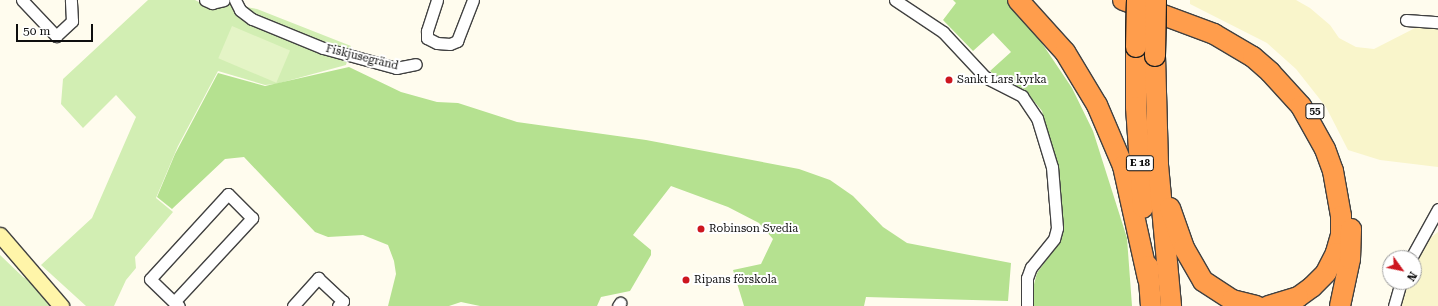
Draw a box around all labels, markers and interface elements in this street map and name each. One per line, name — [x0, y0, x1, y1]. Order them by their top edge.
scale bar — [18, 16, 95, 42]
text: 50 m — [23, 24, 50, 38]
street label: Fiskjusegränd — [324, 43, 400, 73]
place label: Sankt Lars kyrka — [957, 73, 1047, 87]
marker: Sankt Lars kyrka — [944, 75, 954, 85]
road number: 55 — [1305, 103, 1325, 119]
road number: E 18 — [1125, 155, 1155, 171]
place label: Robinson Svedia — [709, 222, 798, 236]
marker: Robinson Svedia — [696, 224, 706, 234]
north arrow — [1382, 250, 1422, 290]
text: N — [1404, 269, 1419, 283]
place label: Ripans förskola — [694, 273, 777, 287]
marker: Ripans förskola — [681, 275, 691, 285]

